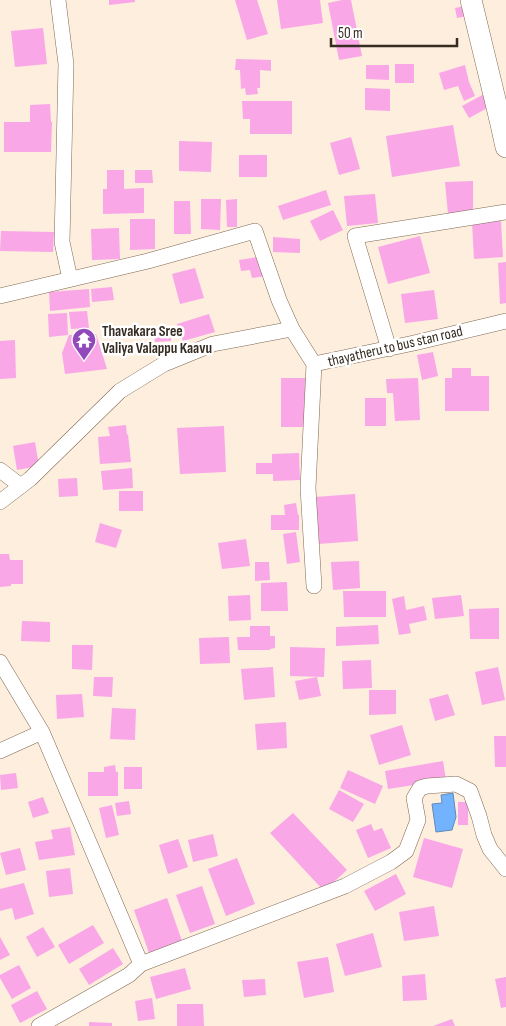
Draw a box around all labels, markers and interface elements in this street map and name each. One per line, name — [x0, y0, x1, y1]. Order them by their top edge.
scale bar — [331, 15, 457, 47]
text: 50 m — [338, 24, 363, 43]
place label: Thavakara Sree Valiya Valappu Kaavu — [102, 322, 212, 358]
street label: thayatheru to bus stan road — [326, 322, 464, 371]
temple icon: Thavakara Sree Valiya Valappu Kaavu — [71, 327, 97, 361]

